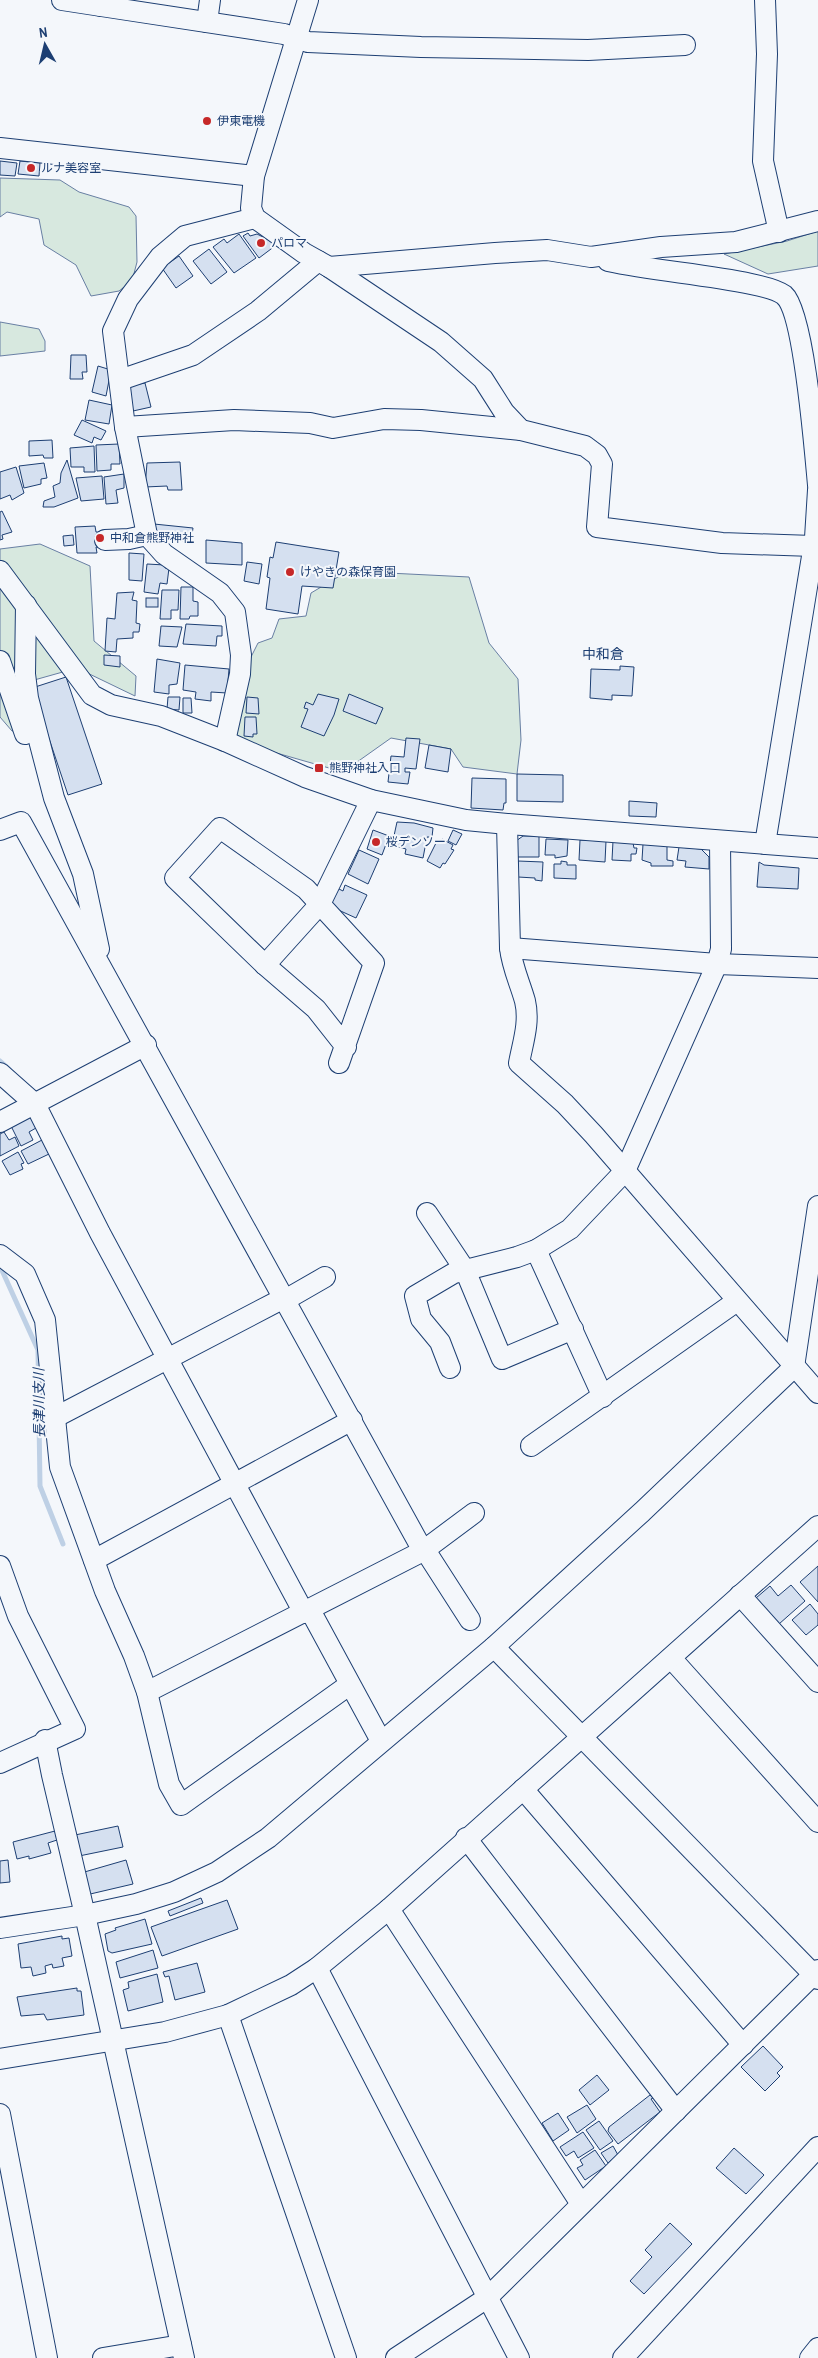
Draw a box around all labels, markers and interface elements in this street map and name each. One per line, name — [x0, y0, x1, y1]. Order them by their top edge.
north arrow — [20, 20, 70, 70]
text: N — [38, 23, 49, 42]
place label: 伊東電機 — [217, 113, 265, 129]
marker: 伊東電機 — [201, 115, 213, 127]
place label: ルナ美容室 — [41, 160, 101, 176]
marker: ルナ美容室 — [25, 162, 37, 174]
place label: パロマ — [271, 235, 307, 251]
marker: パロマ — [255, 237, 267, 249]
place label: 中和倉熊野神社 — [110, 530, 194, 546]
marker: 中和倉熊野神社 — [94, 532, 106, 544]
place label: けやきの森保育園 — [300, 564, 396, 580]
marker: けやきの森保育園 — [284, 566, 296, 578]
district label: 中和倉 — [582, 645, 624, 663]
place label: 熊野神社入口 — [329, 760, 401, 776]
marker: 熊野神社入口 — [313, 762, 325, 774]
place label: 桜デンソー — [386, 834, 446, 850]
marker: 桜デンソー — [370, 836, 382, 848]
water label: 長津川支川 — [29, 1366, 49, 1438]

